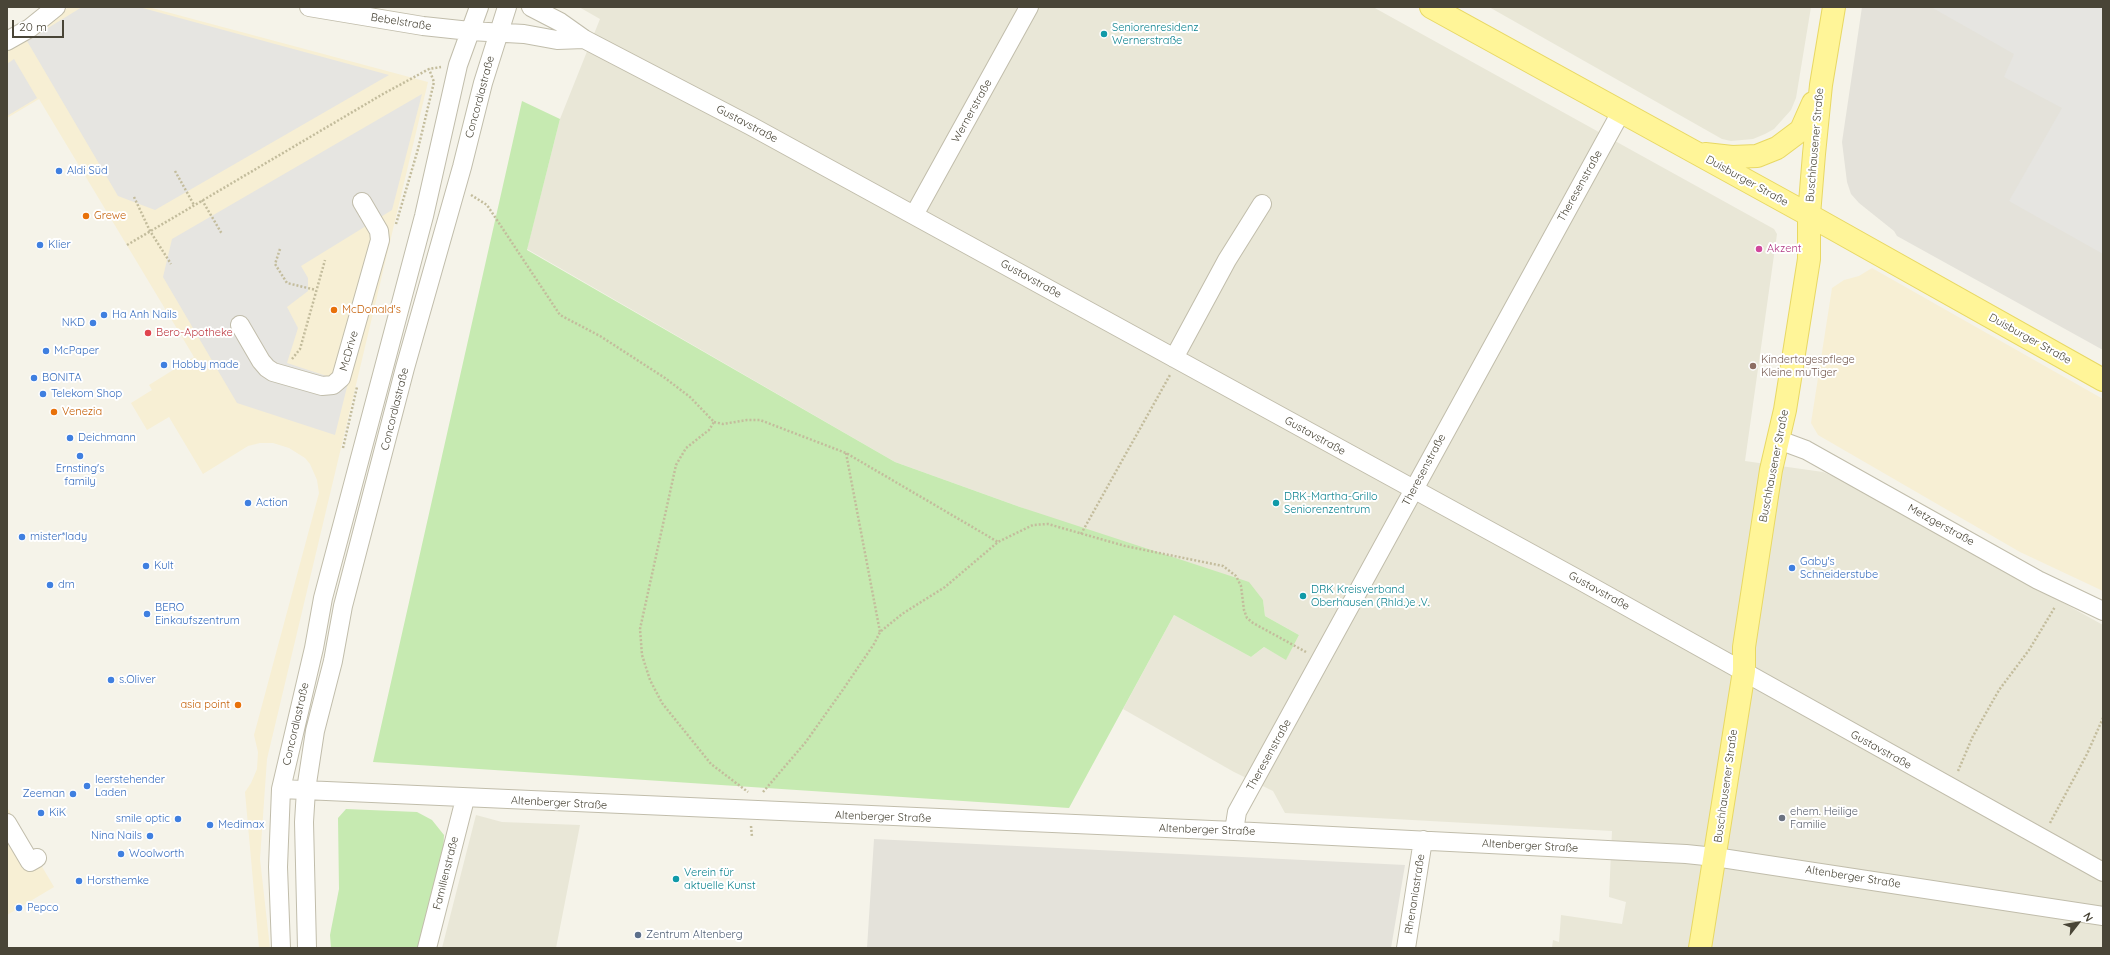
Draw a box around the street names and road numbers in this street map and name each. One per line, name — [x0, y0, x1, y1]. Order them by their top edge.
street label: Bebelstraße — [370, 11, 432, 33]
street label: Concordiastraße — [463, 54, 497, 140]
street label: Wernerstraße — [949, 77, 995, 145]
street label: Buschhausener Straße — [1803, 87, 1827, 203]
street label: Gustavstraße — [714, 102, 780, 146]
street label: Theresenstraße — [1555, 148, 1605, 224]
street label: Duisburger Straße — [1703, 153, 1791, 209]
street label: Gustavstraße — [998, 257, 1064, 301]
street label: Duisburger Straße — [1986, 311, 2074, 367]
street label: McDrive — [337, 329, 361, 373]
street label: Concordiastraße — [378, 366, 412, 452]
street label: Buschhausener Straße — [1757, 409, 1791, 523]
street label: Gustavstraße — [1282, 414, 1348, 458]
street label: Theresenstraße — [1399, 432, 1449, 508]
street label: Metzgerstraße — [1905, 501, 1977, 549]
street label: Gustavstraße — [1566, 569, 1632, 613]
street label: Concordiastraße — [280, 681, 312, 767]
street label: Theresenstraße — [1244, 717, 1294, 793]
street label: Buschhausener Straße — [1712, 728, 1740, 844]
street label: Gustavstraße — [1848, 728, 1914, 772]
street label: Altenberger Straße — [510, 794, 608, 812]
street label: Altenberger Straße — [835, 809, 931, 825]
street label: Altenberger Straße — [1159, 822, 1255, 838]
street label: Familienstraße — [431, 835, 461, 911]
street label: Altenberger Straße — [1481, 837, 1579, 855]
street label: Rhenaniastraße — [1402, 853, 1428, 935]
street label: Altenberger Straße — [1804, 863, 1902, 891]

